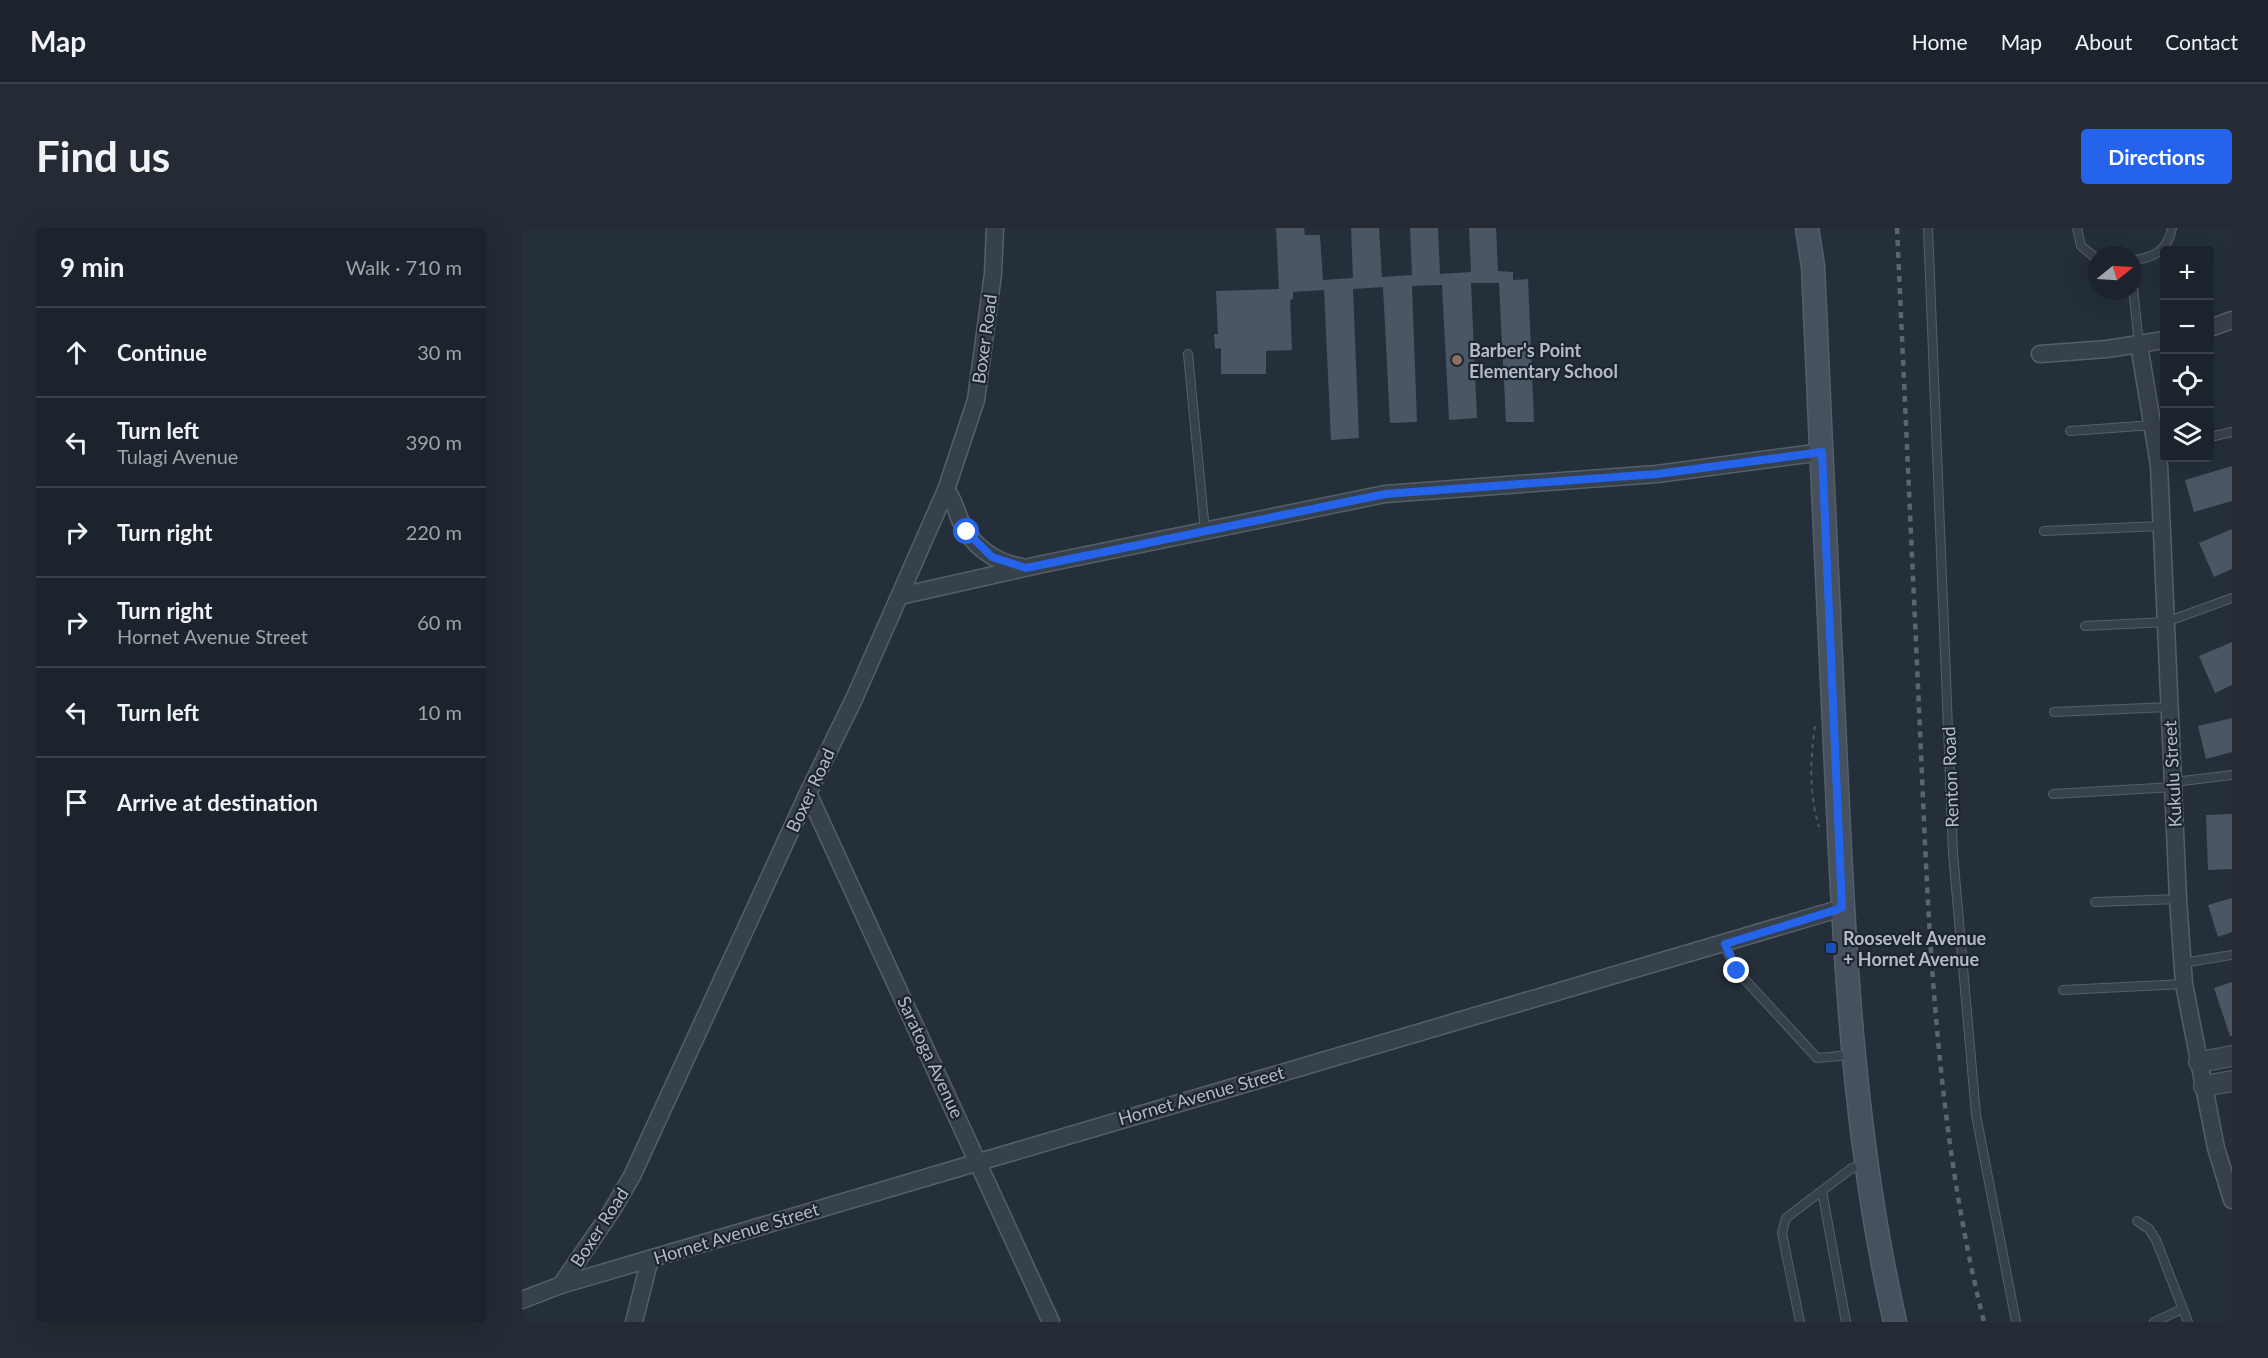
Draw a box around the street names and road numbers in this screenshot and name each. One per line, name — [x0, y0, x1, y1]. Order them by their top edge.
street label: Boxer Road — [967, 293, 1001, 385]
street label: Kukulu Street — [2158, 719, 2186, 828]
street label: Renton Road — [1937, 726, 1963, 828]
street label: Boxer Road — [781, 745, 839, 835]
street label: Saratoga Avenue — [893, 992, 969, 1122]
street label: Hornet Avenue Street — [1115, 1061, 1287, 1129]
street label: Boxer Road — [565, 1183, 633, 1271]
street label: Hornet Avenue Street — [651, 1197, 822, 1269]

